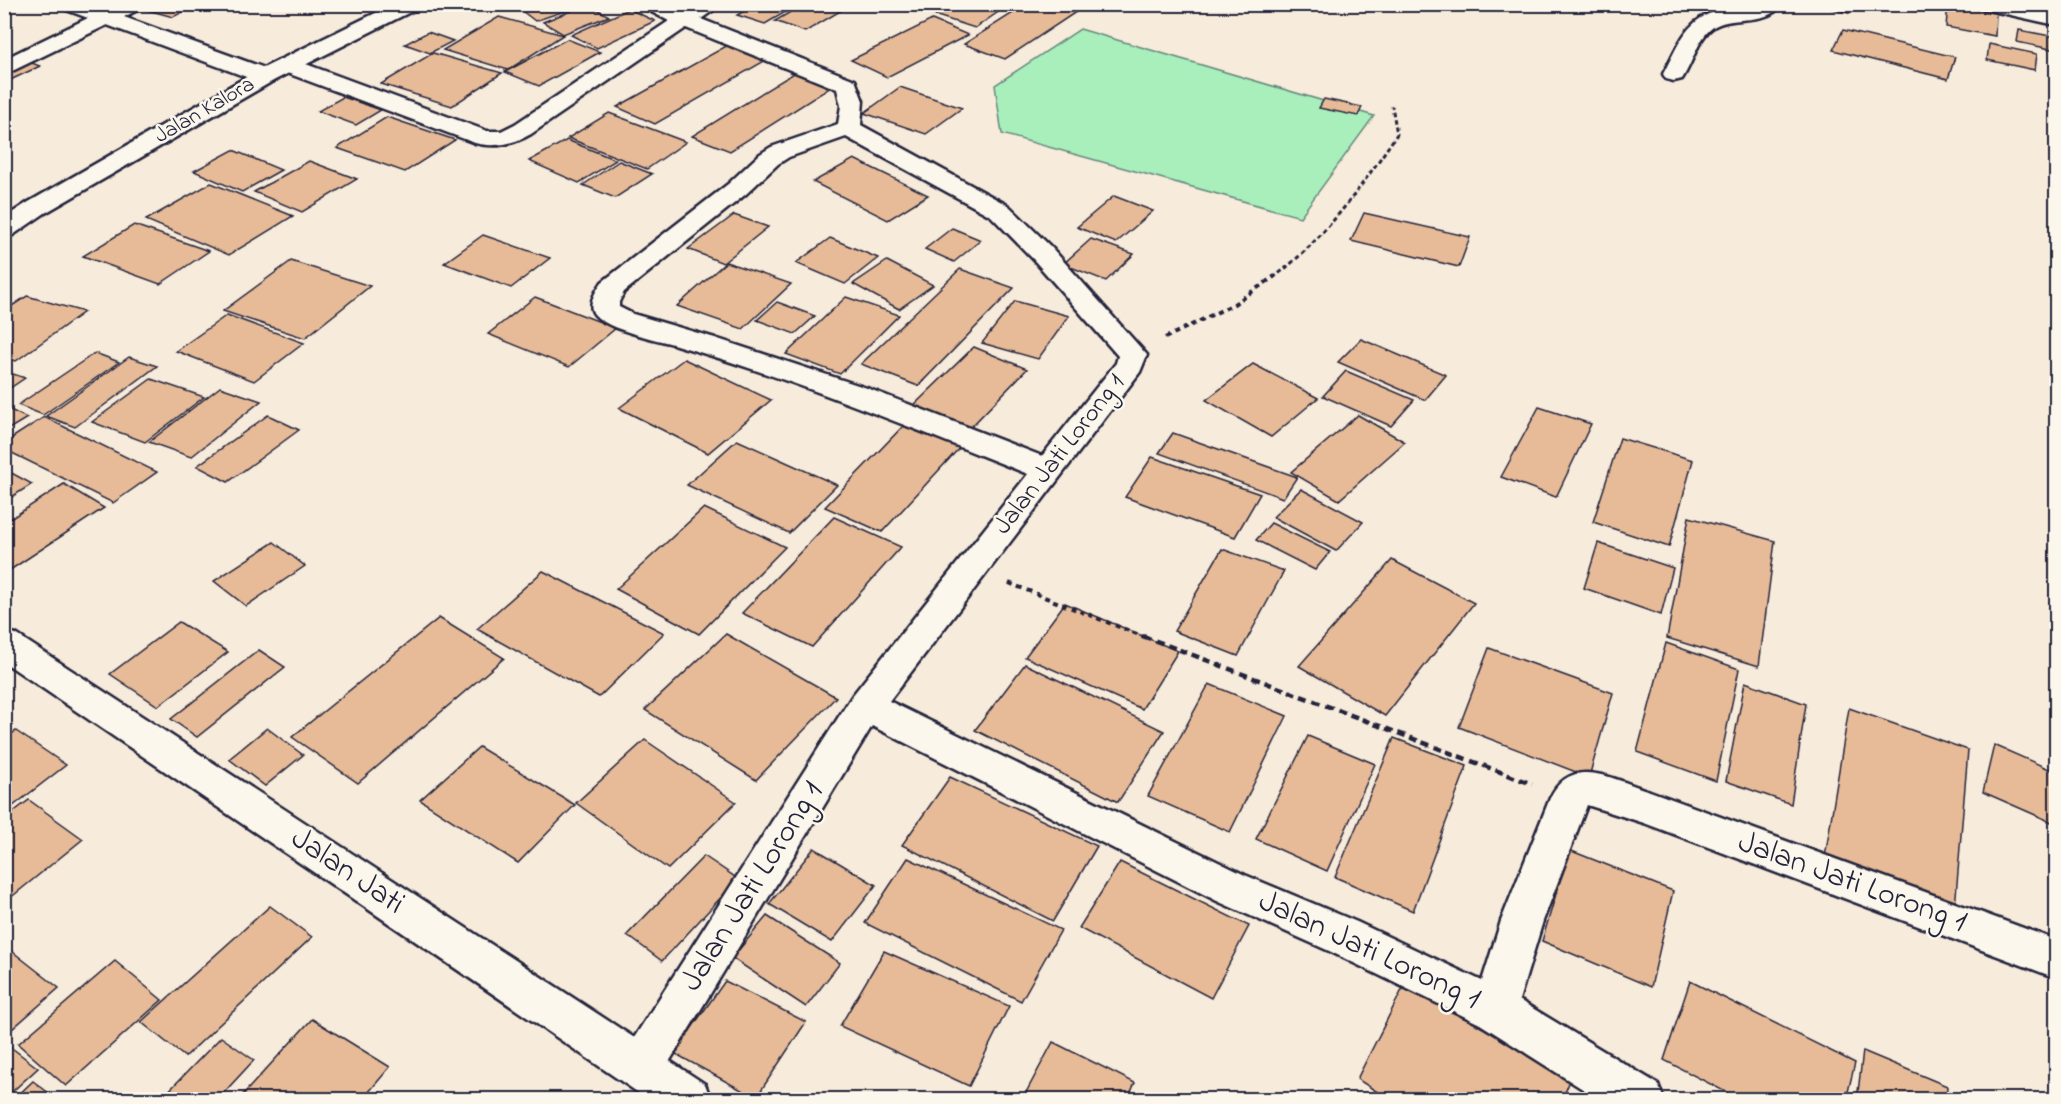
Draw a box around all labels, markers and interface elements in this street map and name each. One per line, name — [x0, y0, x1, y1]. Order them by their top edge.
street label: Jalan Kalora — [149, 69, 261, 153]
street label: Jalan Jati Lorong 1 — [985, 366, 1135, 544]
street label: Jalan Jati Lorong 1 — [669, 773, 837, 1001]
street label: Jalan Jati — [280, 817, 414, 927]
street label: Jalan Jati Lorong 1 — [1731, 820, 1973, 946]
street label: Jalan Jati Lorong 1 — [1250, 879, 1488, 1023]

